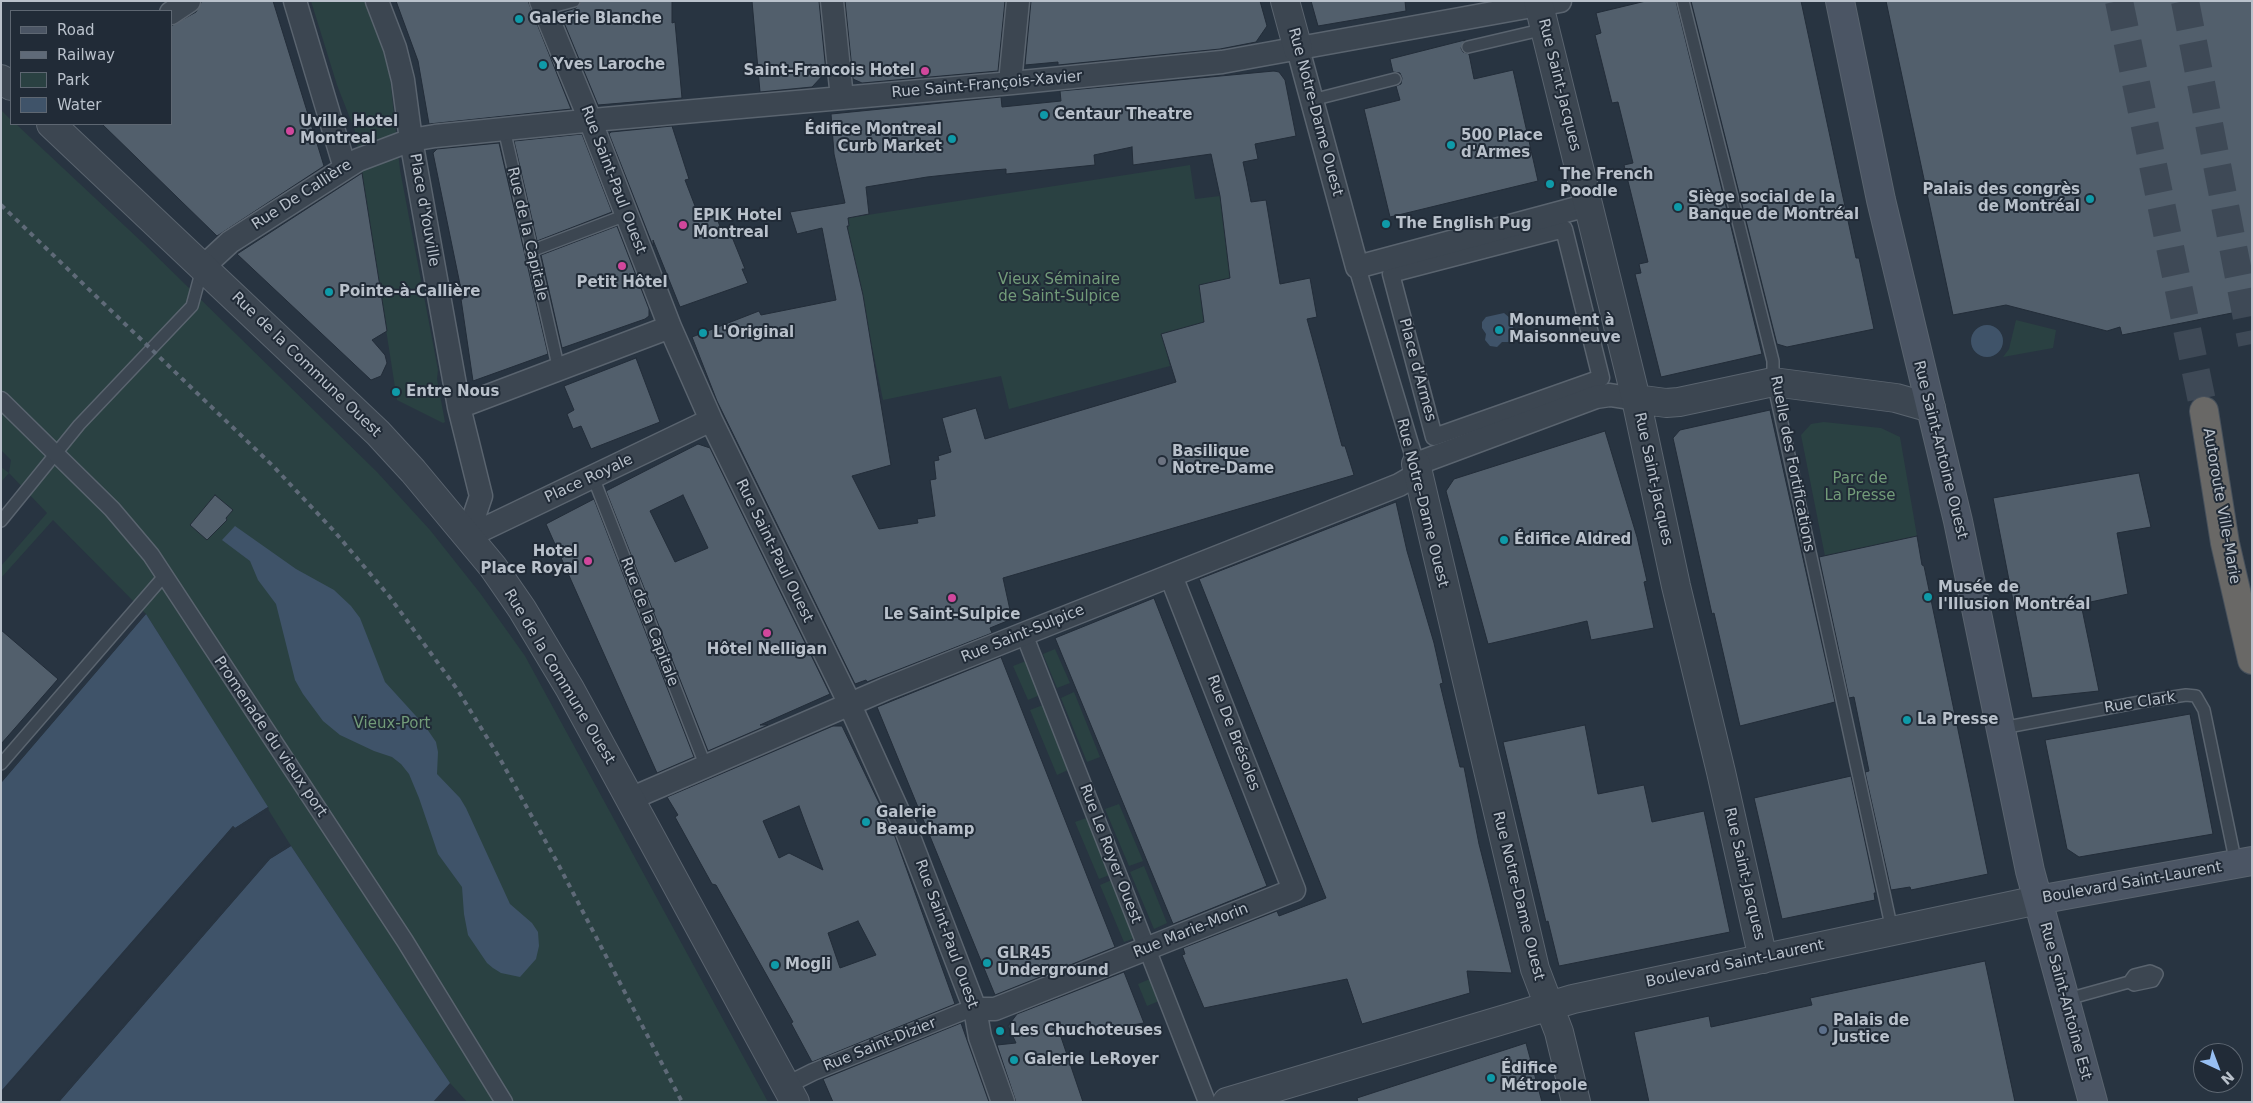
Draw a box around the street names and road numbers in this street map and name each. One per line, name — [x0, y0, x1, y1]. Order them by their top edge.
street label: Rue Saint-Jacques — [1534, 17, 1584, 153]
street label: Rue Notre-Dame Ouest — [1284, 26, 1346, 198]
street label: Rue Saint-François-Xavier — [891, 68, 1083, 102]
street label: Rue Saint-Paul Ouest — [576, 103, 650, 257]
street label: Place d'Youville — [405, 152, 443, 268]
street label: Rue De Callière — [249, 156, 355, 234]
street label: Rue de la Capitale — [503, 165, 551, 303]
street label: Rue de la Commune Ouest — [227, 289, 385, 441]
street label: Place d'Armes — [1395, 316, 1439, 424]
street label: Rue Saint-Antoine Ouest — [1909, 359, 1971, 541]
street label: Ruelle des Fortifications — [1766, 374, 1818, 554]
street label: Rue Saint-Jacques — [1630, 411, 1676, 547]
street label: Rue Notre-Dame Ouest — [1392, 417, 1452, 589]
street label: Autoroute Ville-Marie — [2198, 427, 2244, 585]
street label: Place Royale — [542, 451, 636, 507]
street label: Rue Saint-Paul Ouest — [731, 476, 817, 626]
street label: Rue de la Capitale — [616, 555, 682, 689]
street label: Rue de la Commune Ouest — [500, 586, 618, 768]
street label: Rue Saint-Sulpice — [959, 601, 1087, 667]
street label: Promenade du vieux port — [209, 653, 331, 821]
street label: Rue De Brésoles — [1203, 673, 1263, 793]
street label: Rue Clark — [2103, 688, 2177, 718]
street label: Rue Le Royer Ouest — [1075, 782, 1145, 926]
street label: Rue Saint-Jacques — [1720, 806, 1768, 942]
street label: Rue Notre-Dame Ouest — [1488, 810, 1548, 982]
street label: Rue Saint-Paul Ouest — [911, 857, 981, 1011]
street label: Boulevard Saint-Laurent — [2041, 858, 2223, 908]
street label: Rue Marie-Morin — [1131, 900, 1251, 962]
street label: Rue Saint-Antoine Est — [2035, 920, 2095, 1082]
street label: Boulevard Saint-Laurent — [1644, 936, 1826, 992]
street label: Rue Saint-Dizier — [821, 1014, 939, 1076]

